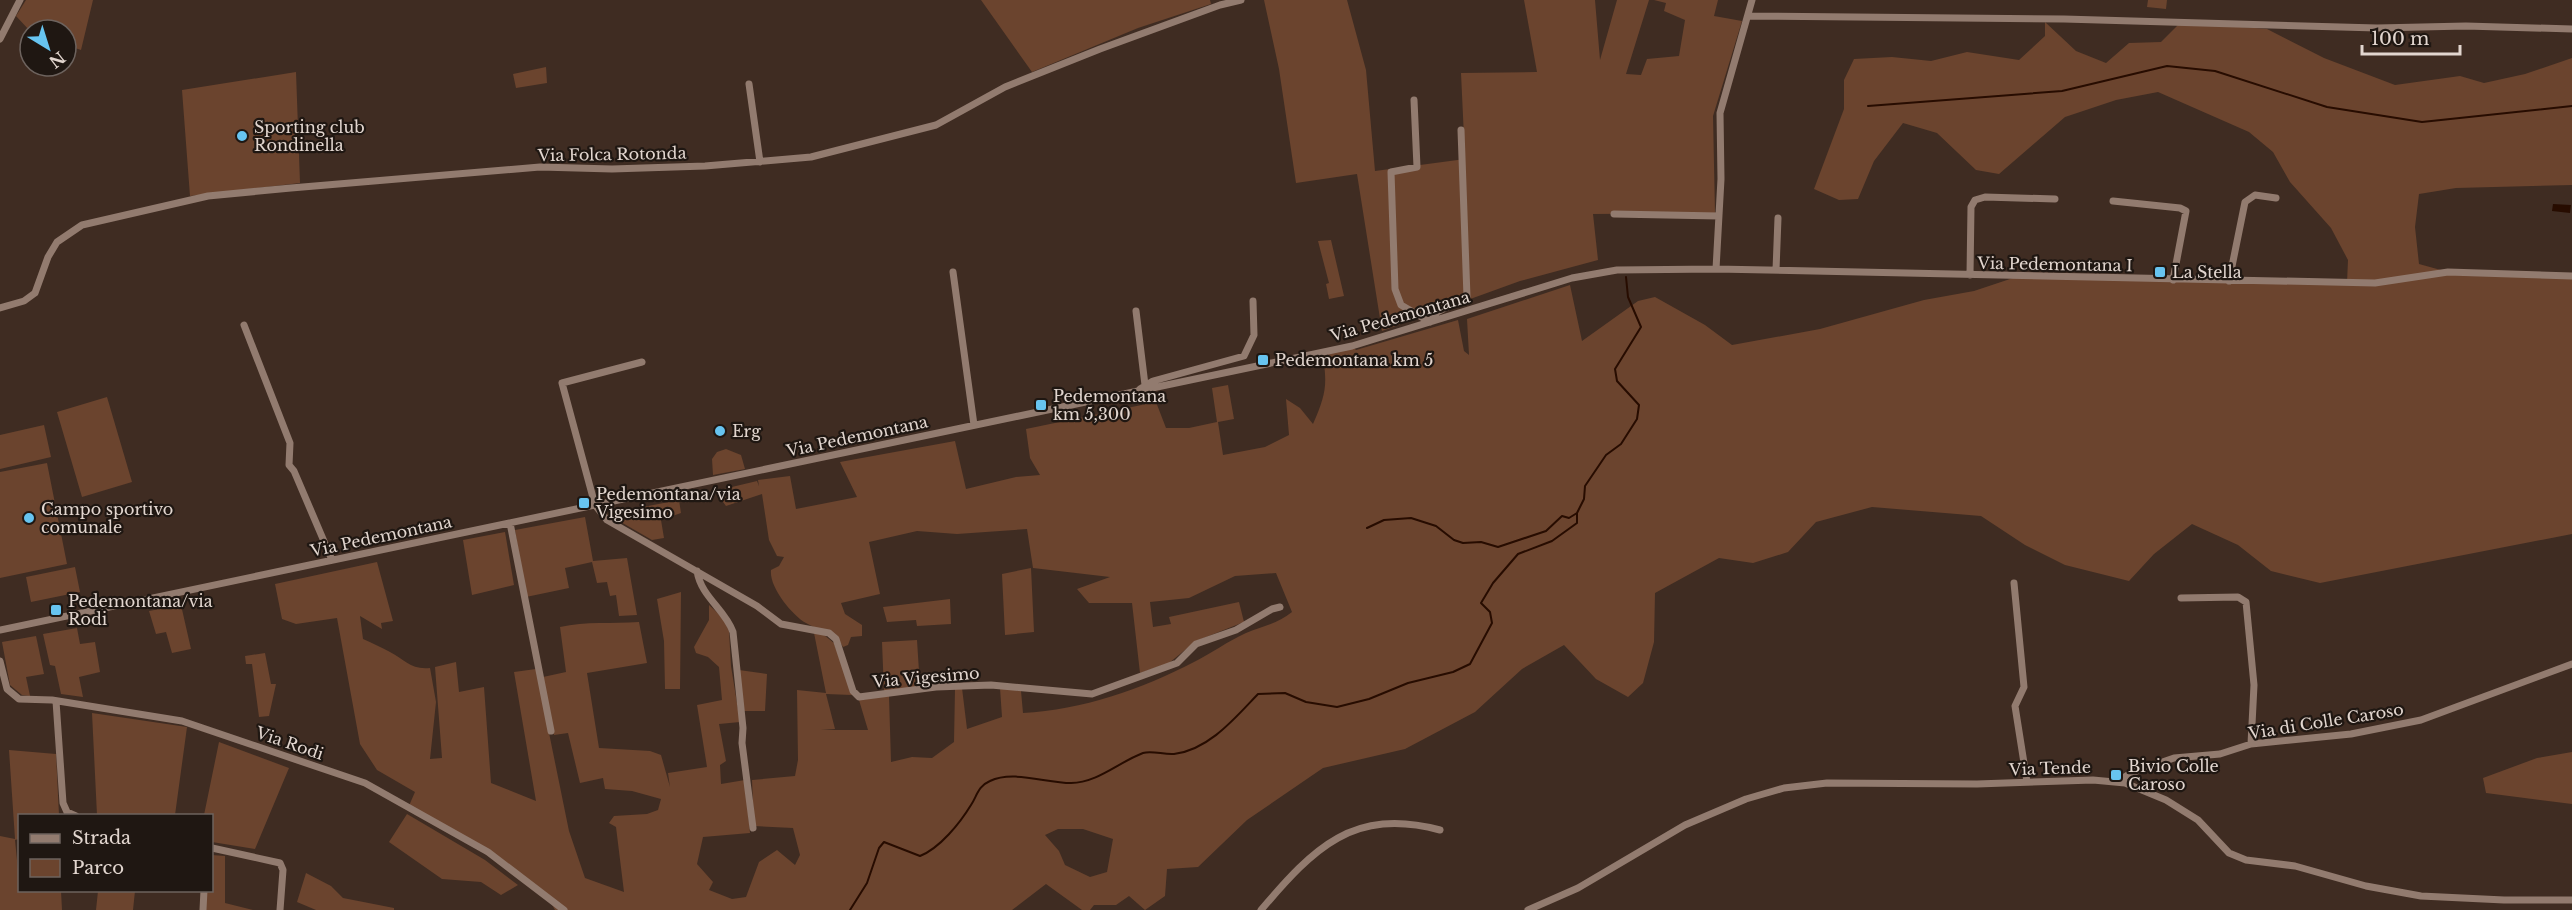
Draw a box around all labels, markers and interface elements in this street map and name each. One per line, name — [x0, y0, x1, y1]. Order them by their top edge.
north arrow — [18, 18, 78, 78]
scale bar — [2362, 18, 2460, 56]
text: 100 m — [2371, 28, 2429, 50]
text: N — [45, 47, 69, 72]
place label: Sporting club Rondinella — [254, 117, 365, 155]
marker: Sporting club Rondinella — [235, 129, 249, 143]
street label: Via Folca Rotonda — [536, 143, 687, 165]
street label: Via Pedemontana I — [1976, 253, 2133, 275]
place label: La Stella — [2172, 262, 2242, 282]
marker: La Stella — [2153, 265, 2167, 279]
street label: Via Pedemontana — [1327, 286, 1472, 346]
place label: Pedemontana km 5 — [1275, 350, 1433, 370]
marker: Pedemontana km 5 — [1256, 353, 1270, 367]
place label: Pedemontana km 5,300 — [1053, 386, 1166, 424]
marker: Pedemontana km 5,300 — [1034, 398, 1048, 412]
street label: Via Pedemontana — [783, 411, 930, 461]
place label: Erg — [732, 421, 761, 441]
marker: Erg — [713, 424, 727, 438]
place label: Pedemontana/via Vigesimo — [595, 484, 741, 522]
marker: Pedemontana/via Vigesimo — [577, 496, 591, 510]
place label: Campo sportivo comunale — [41, 499, 173, 537]
marker: Campo sportivo comunale — [22, 511, 36, 525]
street label: Via Pedemontana — [307, 511, 454, 561]
place label: Pedemontana/via Rodi — [68, 591, 213, 629]
marker: Pedemontana/via Rodi — [49, 603, 63, 617]
street label: Via Vigesimo — [871, 662, 980, 692]
street label: Via di Colle Caroso — [2246, 699, 2405, 743]
street label: Via Rodi — [253, 722, 327, 764]
place label: Bivio Colle Caroso — [2128, 756, 2219, 794]
street label: Via Tende — [2008, 757, 2091, 779]
marker: Bivio Colle Caroso — [2109, 768, 2123, 782]
legend — [18, 814, 213, 892]
text: Strada — [72, 827, 131, 849]
text: Parco — [72, 857, 124, 879]

